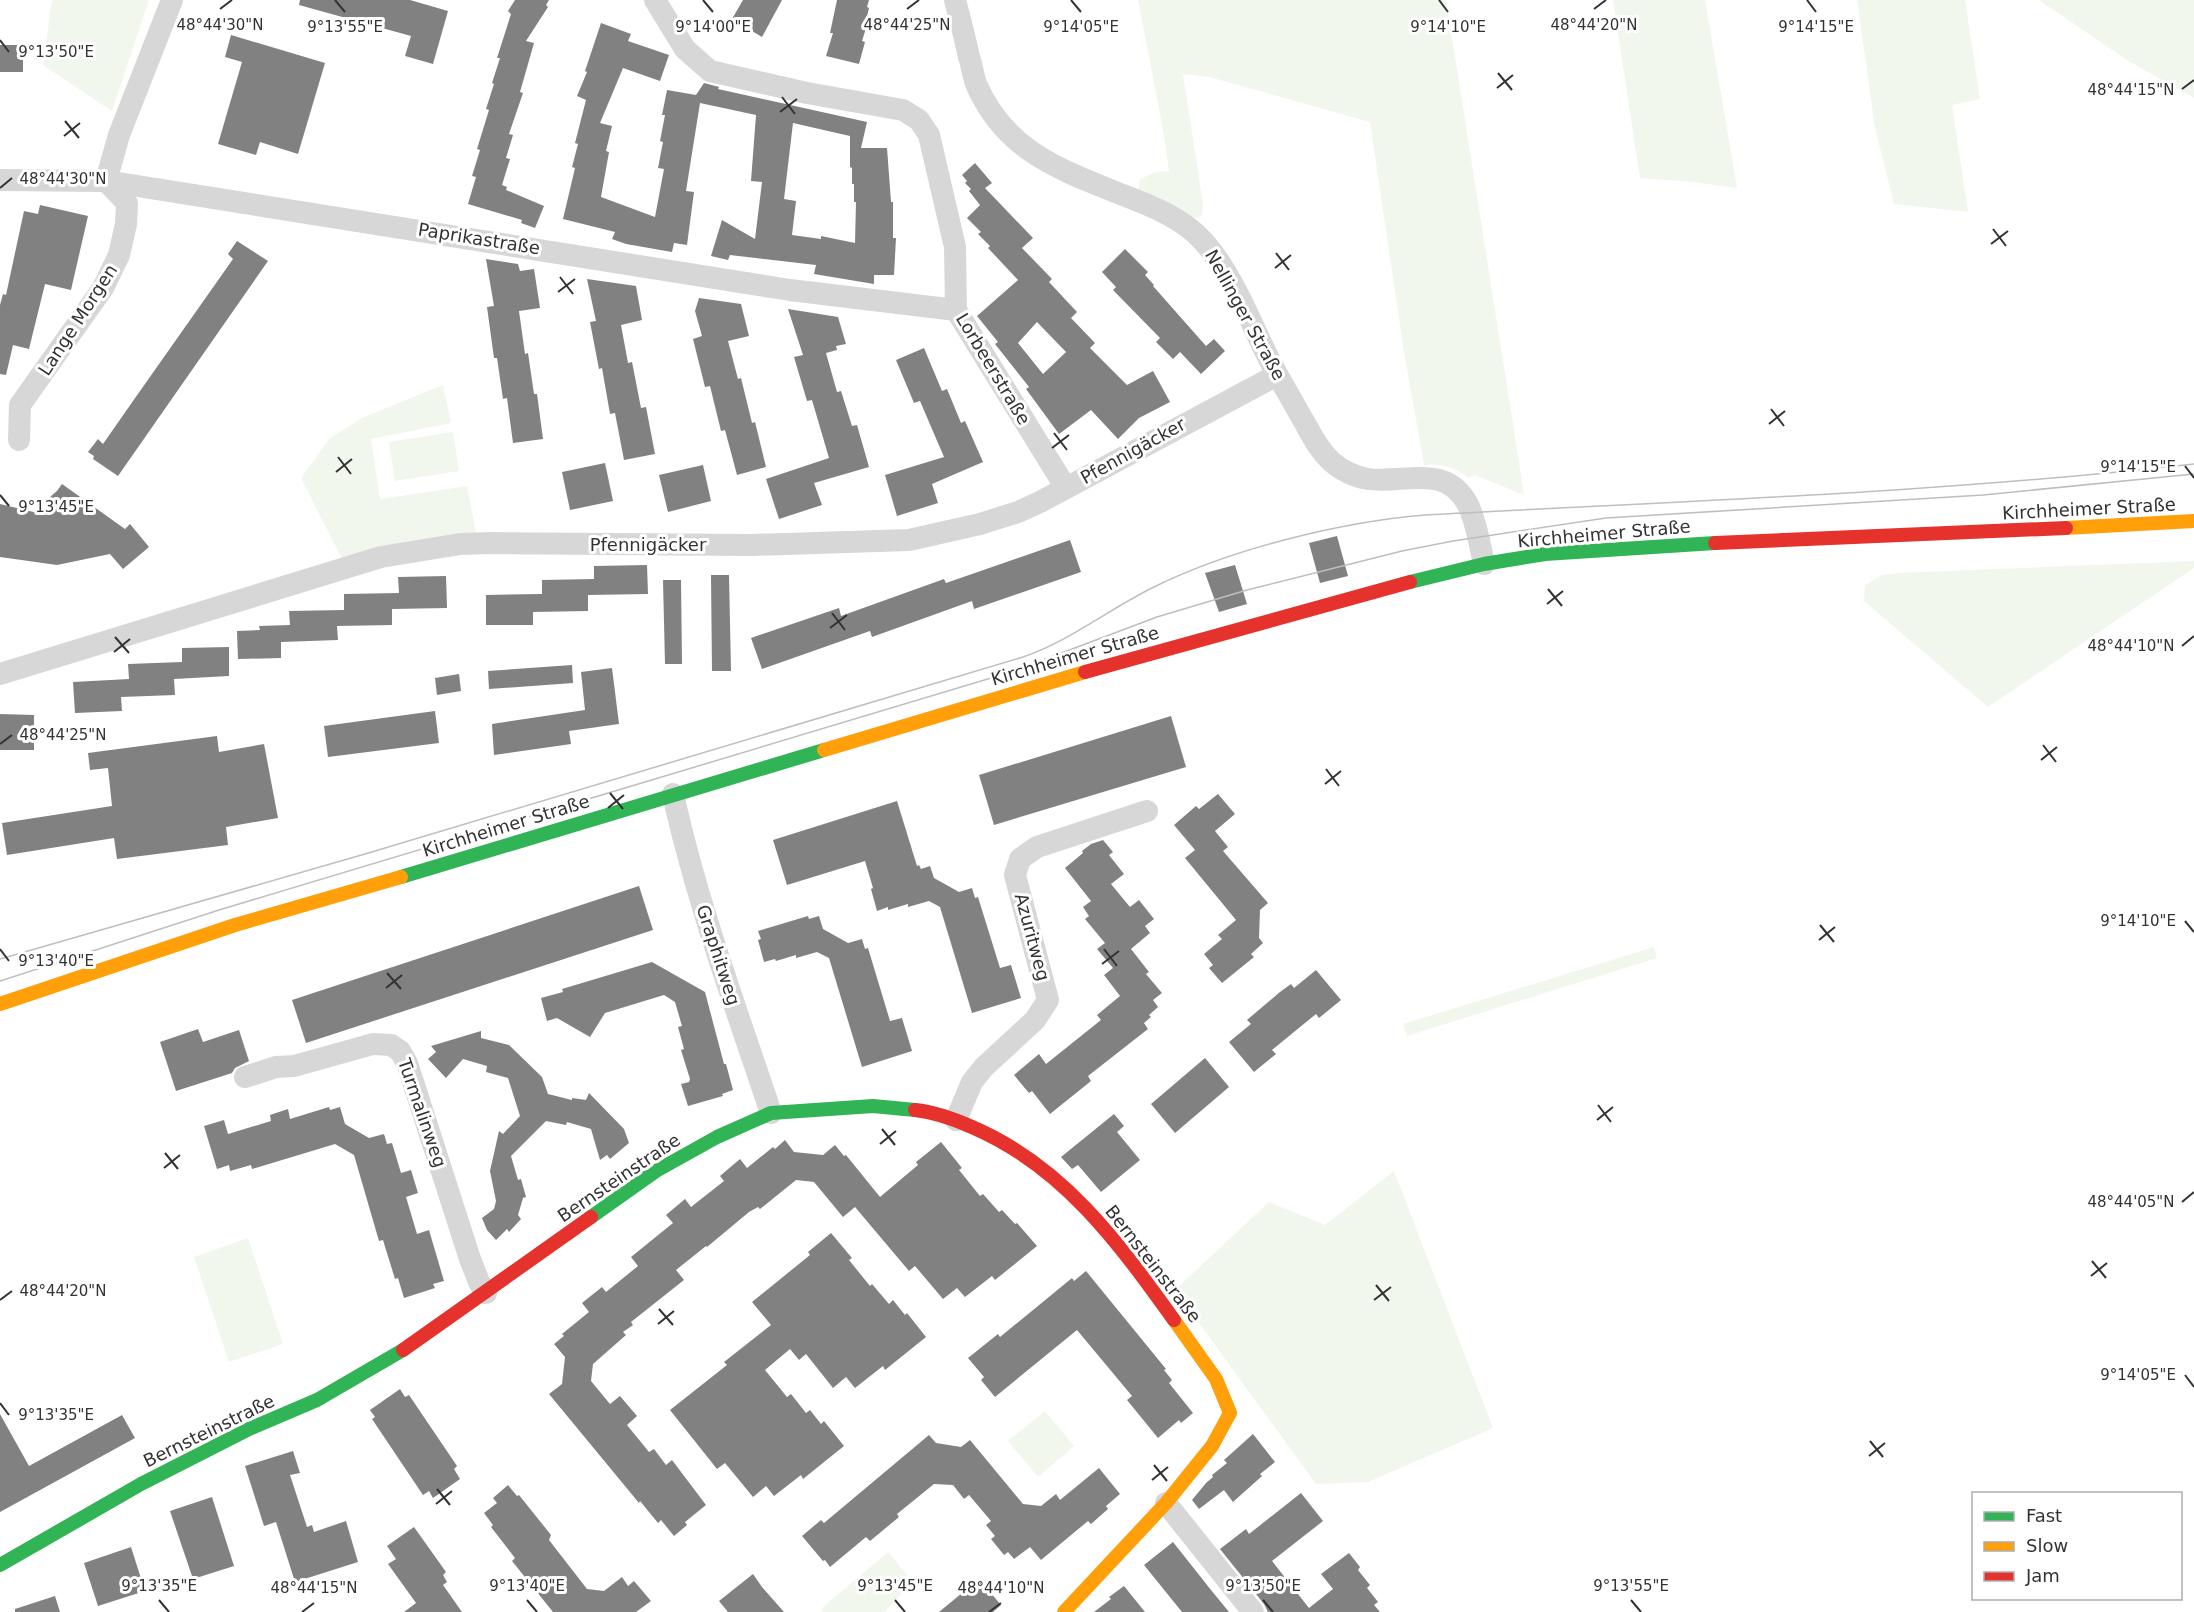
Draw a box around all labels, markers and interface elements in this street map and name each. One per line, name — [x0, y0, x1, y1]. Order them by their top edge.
text: 48°44'30"N — [176, 16, 264, 34]
text: 48°44'25"N — [863, 16, 951, 34]
text: 48°44'20"N — [1550, 16, 1638, 34]
text: 9°13'55"E — [307, 18, 383, 36]
text: 9°14'00"E — [675, 18, 751, 36]
text: 9°14'05"E — [1043, 18, 1119, 36]
text: 9°14'10"E — [1410, 18, 1486, 36]
text: 9°14'15"E — [1778, 18, 1854, 36]
text: 9°13'50"E — [18, 43, 94, 61]
text: 48°44'15"N — [2087, 81, 2175, 99]
text: 48°44'30"N — [19, 170, 107, 188]
street label: Paprikastraße — [417, 218, 542, 259]
street label: Nellinger Straße — [1201, 246, 1290, 384]
street label: Lange Morgen — [34, 260, 121, 379]
street label: Lorbeerstraße — [952, 309, 1035, 428]
street label: Pfennigäcker — [1077, 413, 1189, 488]
text: 9°14'15"E — [2100, 458, 2176, 476]
street label: Kirchheimer Straße — [2002, 493, 2176, 524]
text: 9°13'45"E — [18, 498, 94, 516]
street label: Kirchheimer Straße — [1517, 515, 1691, 552]
street label: Pfennigäcker — [590, 534, 707, 555]
street label: Kirchheimer Straße — [989, 621, 1161, 690]
text: 48°44'10"N — [2087, 637, 2175, 655]
text: 48°44'25"N — [19, 726, 107, 744]
street label: Kirchheimer Straße — [420, 790, 592, 861]
street label: Azuritweg — [1011, 891, 1054, 983]
street label: Graphitweg — [692, 902, 745, 1008]
text: 9°14'10"E — [2100, 912, 2176, 930]
text: 9°13'40"E — [18, 952, 94, 970]
street label: Turmalinweg — [394, 1055, 451, 1170]
street label: Bernsteinstraße — [554, 1129, 684, 1226]
text: 48°44'05"N — [2087, 1193, 2175, 1211]
street label: Bernsteinstraße — [1101, 1201, 1206, 1327]
text: 48°44'20"N — [19, 1282, 107, 1300]
text: 9°14'05"E — [2100, 1366, 2176, 1384]
street label: Bernsteinstraße — [140, 1390, 278, 1471]
text: 9°13'35"E — [18, 1406, 94, 1424]
legend — [1972, 1492, 2182, 1600]
text: Fast — [2026, 1505, 2062, 1526]
text: Slow — [2026, 1535, 2068, 1556]
text: Jam — [2025, 1565, 2060, 1586]
text: 9°13'35"E — [121, 1577, 197, 1595]
text: 9°13'40"E — [489, 1577, 565, 1595]
text: 9°13'45"E — [857, 1577, 933, 1595]
text: 9°13'50"E — [1225, 1577, 1301, 1595]
text: 9°13'55"E — [1593, 1577, 1669, 1595]
text: 48°44'15"N — [270, 1579, 358, 1597]
text: 48°44'10"N — [957, 1579, 1045, 1597]

